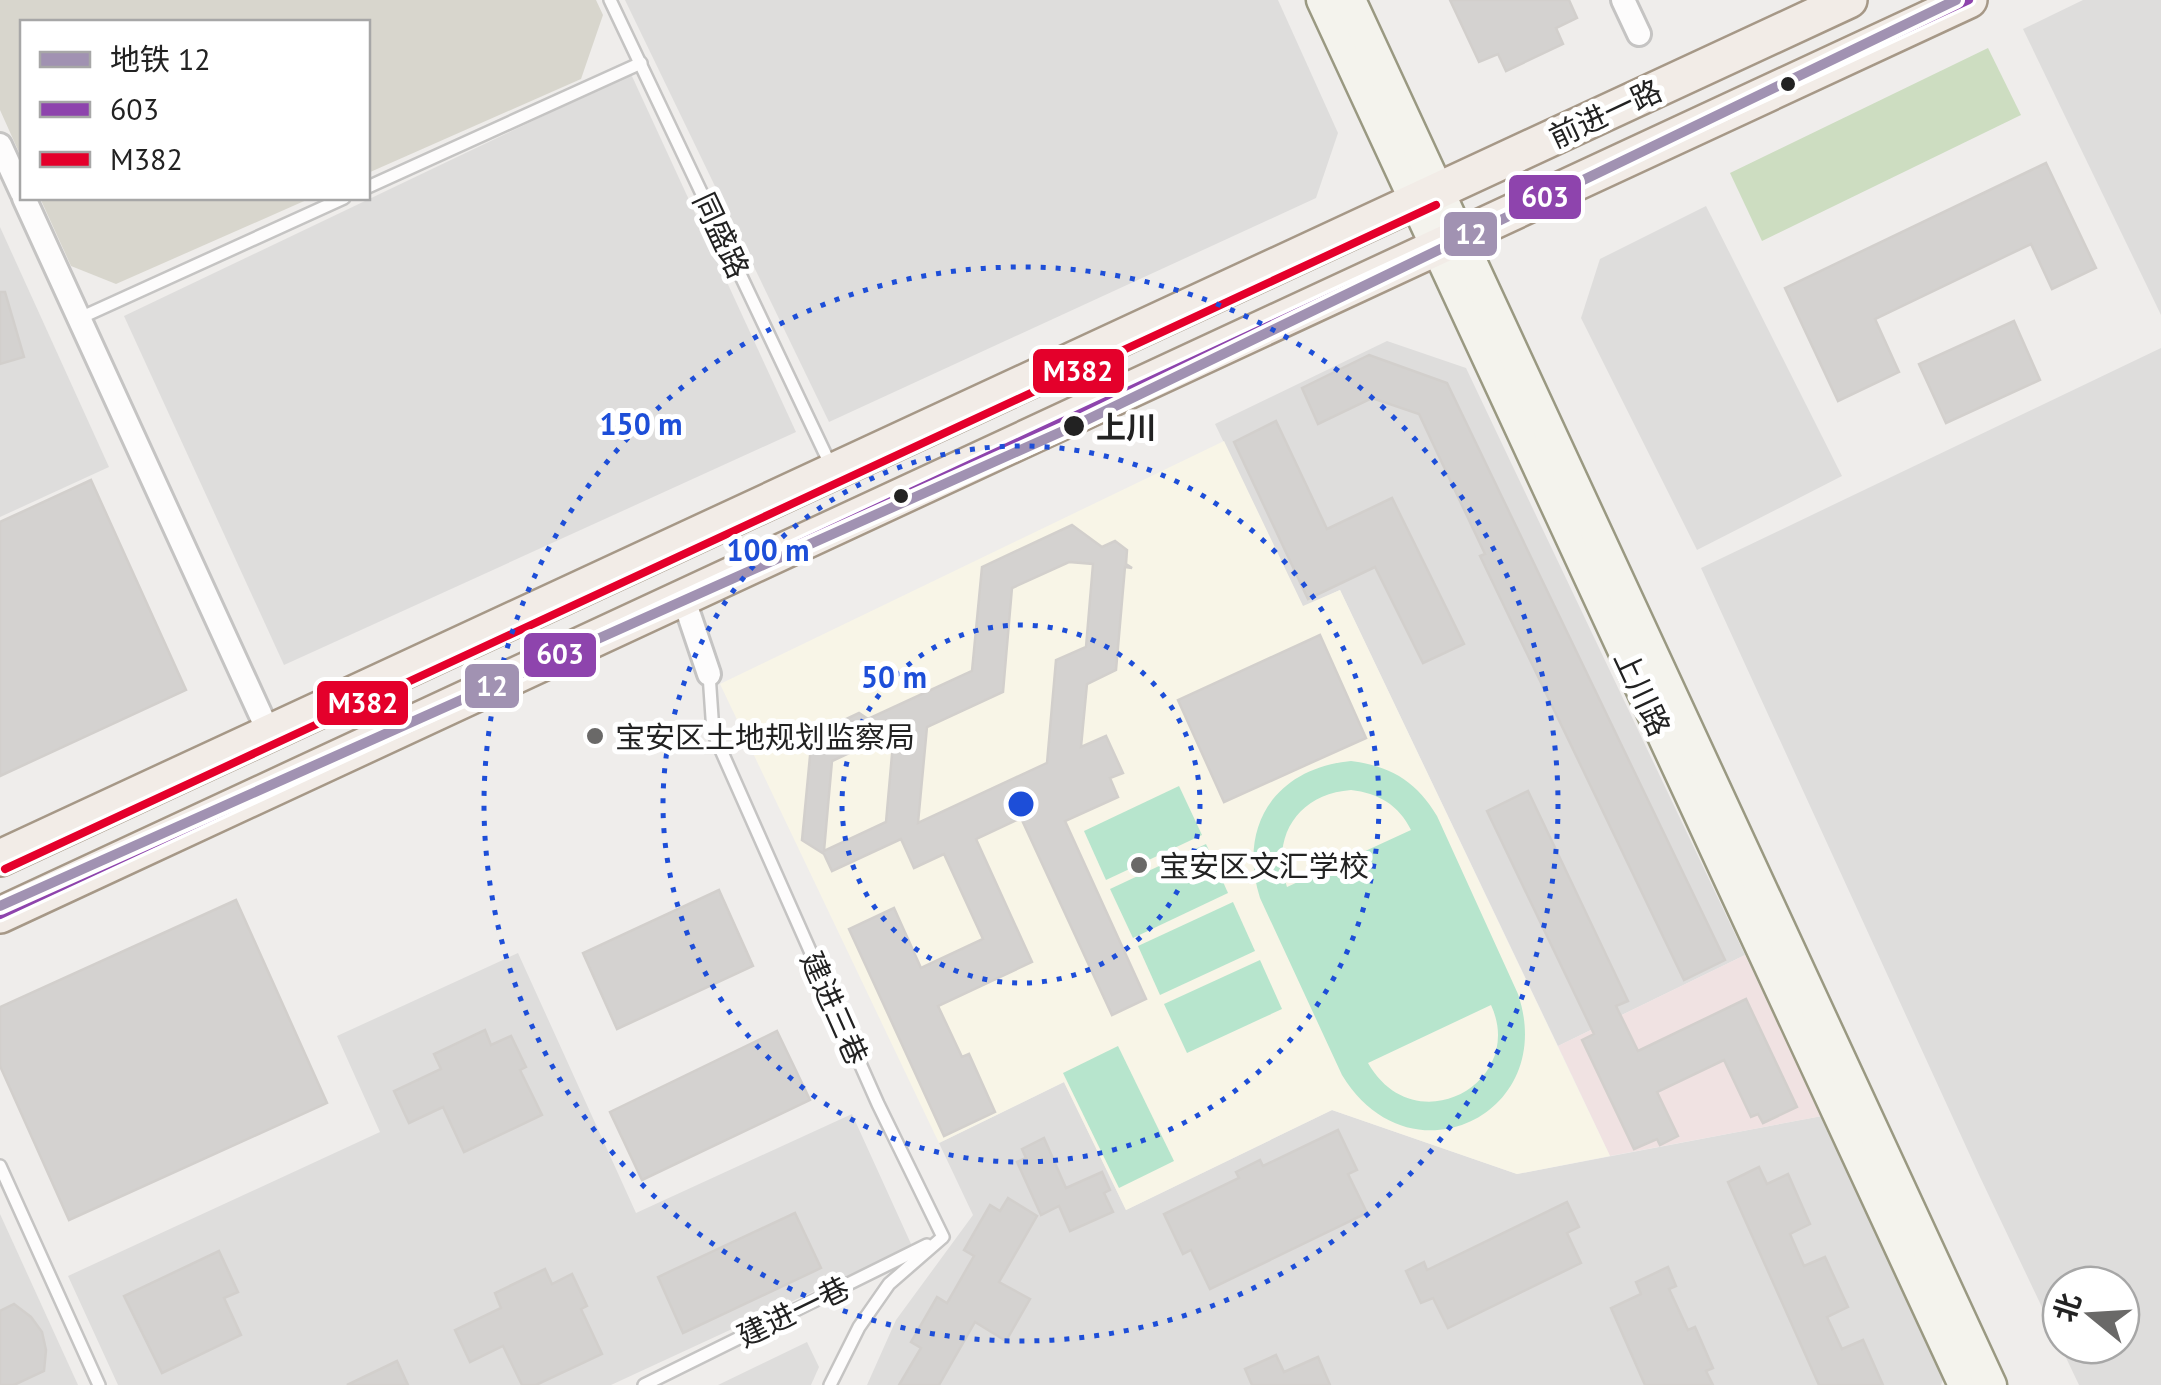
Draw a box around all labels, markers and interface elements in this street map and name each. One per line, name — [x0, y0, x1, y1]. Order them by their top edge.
legend — [20, 20, 370, 200]
text: 地铁 12 — [110, 39, 211, 78]
street label: 前进一路 — [1542, 70, 1668, 156]
unlabelled marker — [1778, 74, 1798, 94]
text: 603 — [110, 89, 159, 128]
text: M382 — [110, 139, 183, 178]
line badge: 603 — [1507, 173, 1583, 221]
text: 603 — [1521, 178, 1569, 215]
street label: 同盛路 — [685, 186, 759, 284]
line badge: 12 — [1442, 210, 1499, 258]
text: 12 — [1455, 215, 1487, 252]
line badge: M382 — [1031, 347, 1126, 395]
text: M382 — [1043, 352, 1113, 389]
text: 150 m — [600, 404, 682, 443]
place label: 上川 — [1096, 407, 1156, 446]
marker: 上川 — [1061, 413, 1087, 439]
unlabelled marker — [891, 486, 911, 506]
text: 100 m — [727, 530, 809, 569]
line badge: 603 — [522, 631, 598, 679]
text: 603 — [536, 635, 584, 672]
street label: 上川路 — [1606, 644, 1680, 742]
text: 50 m — [861, 657, 927, 696]
line badge: 12 — [463, 662, 521, 710]
text: 12 — [476, 667, 508, 704]
line badge: M382 — [315, 679, 410, 727]
text: M382 — [328, 684, 398, 721]
place label: 宝安区土地规划监察局 — [615, 717, 915, 756]
marker: 宝安区土地规划监察局 — [584, 725, 606, 747]
centre of rings — [1003, 786, 1039, 822]
place label: 宝安区文汇学校 — [1159, 846, 1369, 885]
marker: 宝安区文汇学校 — [1128, 854, 1150, 876]
street label: 建进三巷 — [793, 945, 877, 1071]
north arrow — [2041, 1265, 2141, 1365]
street label: 建进一巷 — [731, 1267, 855, 1355]
text: 北 — [2045, 1288, 2089, 1326]

